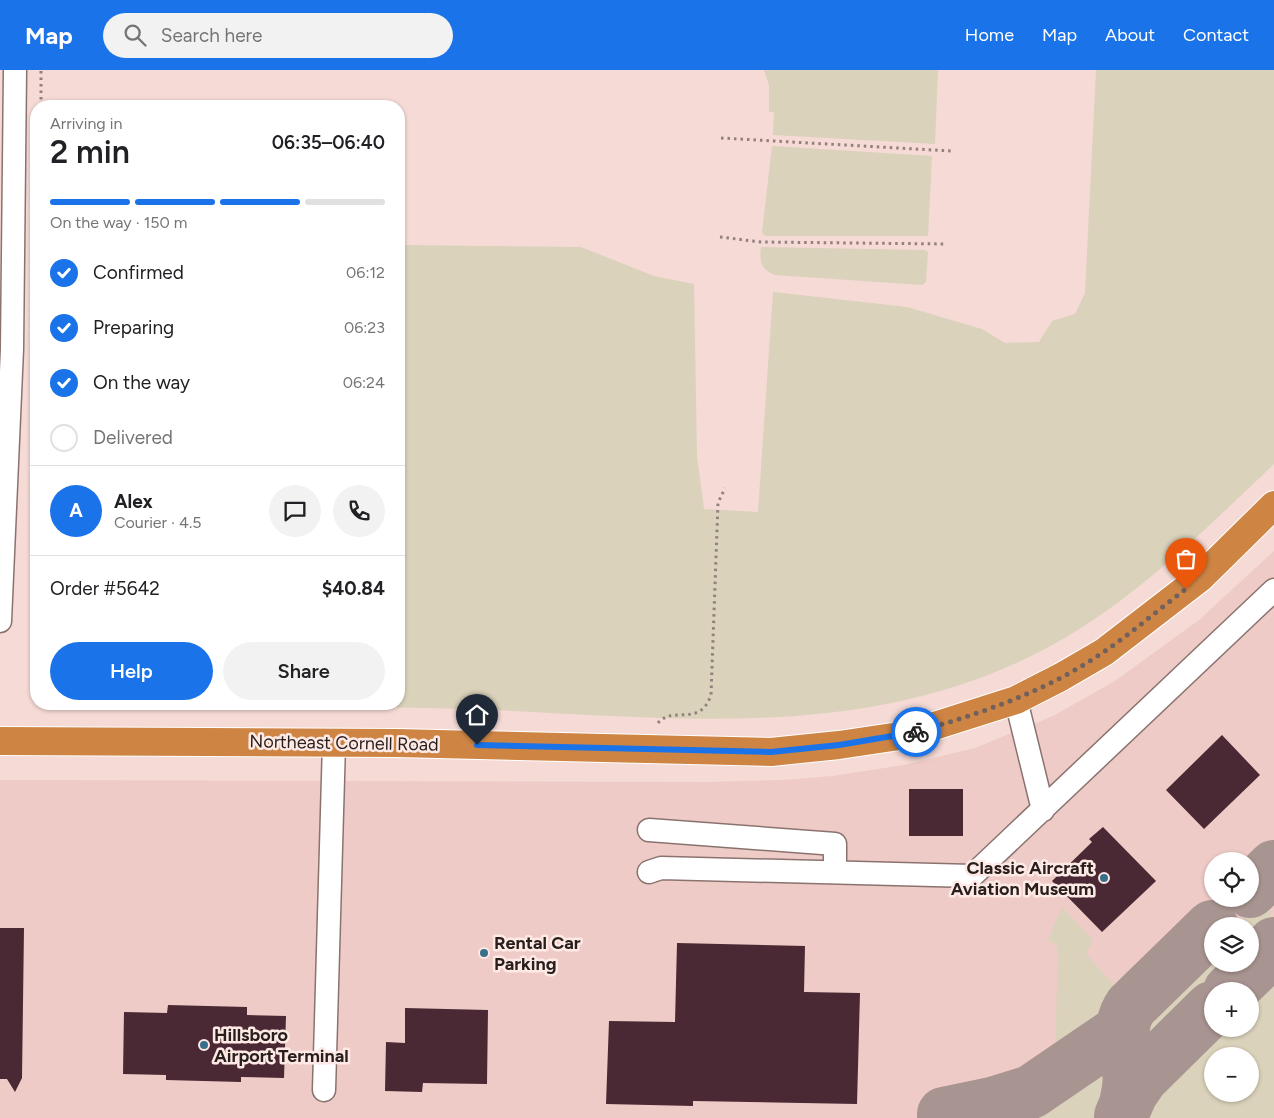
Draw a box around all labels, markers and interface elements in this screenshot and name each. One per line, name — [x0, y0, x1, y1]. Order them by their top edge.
search box — [103, 13, 453, 58]
text: Map — [25, 21, 73, 50]
icon: search — [121, 21, 149, 49]
text: Search here — [161, 24, 262, 47]
text: Home — [965, 24, 1014, 46]
text: Map — [1042, 24, 1077, 46]
text: About — [1105, 24, 1155, 46]
text: Contact — [1183, 24, 1249, 46]
text: Arriving in — [50, 114, 122, 133]
text: 06:35–06:40 — [272, 131, 385, 154]
text: 2 min — [50, 133, 130, 171]
text: On the way · 150 m — [50, 213, 187, 232]
icon: check — [50, 259, 78, 287]
text: Confirmed — [93, 261, 184, 284]
text: 06:12 — [346, 263, 385, 282]
icon: check — [50, 314, 78, 342]
text: Preparing — [93, 316, 174, 339]
text: 06:23 — [344, 318, 385, 337]
icon: check — [50, 369, 78, 397]
text: On the way — [93, 371, 190, 394]
text: 06:24 — [343, 373, 385, 392]
text: Delivered — [93, 426, 173, 449]
button: chat — [269, 485, 321, 537]
button: phone — [333, 485, 385, 537]
text: Alex — [114, 490, 153, 513]
text: A — [69, 499, 83, 522]
text: Courier · 4.5 — [114, 513, 201, 532]
pin — [1165, 538, 1207, 589]
icon: bag — [1172, 545, 1200, 573]
text: Order #5642 — [50, 577, 160, 600]
text: $40.84 — [322, 577, 385, 600]
button: Help — [50, 642, 213, 700]
button: Share — [223, 642, 385, 700]
pin — [456, 694, 498, 745]
icon: home — [463, 701, 491, 729]
courier — [891, 707, 941, 757]
icon: bike — [902, 718, 930, 746]
street label: Northeast Cornell Road — [249, 730, 439, 756]
map controls — [1204, 852, 1259, 1102]
button: locate — [1204, 852, 1259, 907]
place label: Classic Aircraft Aviation Museum — [951, 857, 1094, 900]
marker: Classic Aircraft Aviation Museum — [1098, 872, 1110, 884]
button: layers — [1204, 917, 1259, 972]
place label: Rental Car Parking — [494, 932, 581, 975]
marker: Rental Car Parking — [478, 947, 490, 959]
button: + — [1204, 982, 1259, 1037]
place label: Hillsboro Airport Terminal — [214, 1024, 349, 1067]
marker: Hillsboro Airport Terminal — [198, 1039, 210, 1051]
button: − — [1204, 1047, 1259, 1102]

